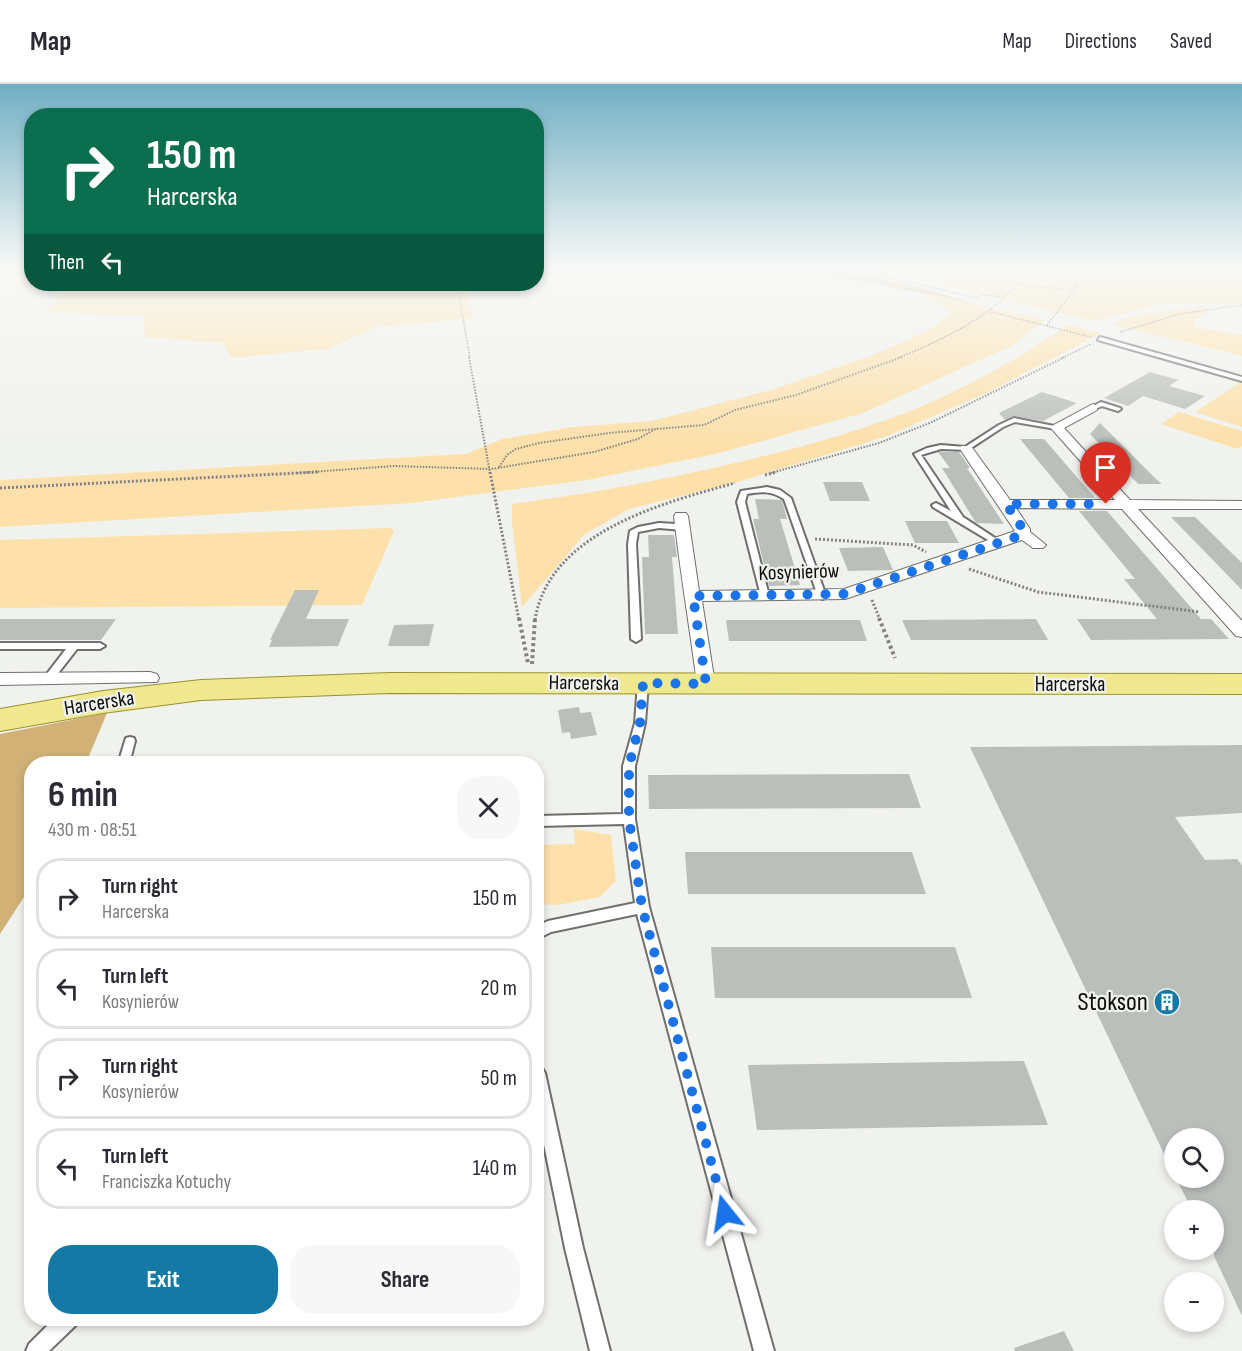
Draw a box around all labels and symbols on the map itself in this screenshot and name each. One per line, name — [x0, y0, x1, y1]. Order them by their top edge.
pin — [1080, 442, 1131, 504]
street label: Kosynierów — [758, 558, 840, 586]
street label: Harcerska — [549, 670, 619, 696]
street label: Harcerska — [1035, 672, 1105, 697]
street label: Harcerska — [62, 685, 136, 721]
place label: Stokson — [1078, 987, 1148, 1018]
building icon: Stokson — [1152, 987, 1182, 1017]
position arrow — [693, 1181, 757, 1245]

